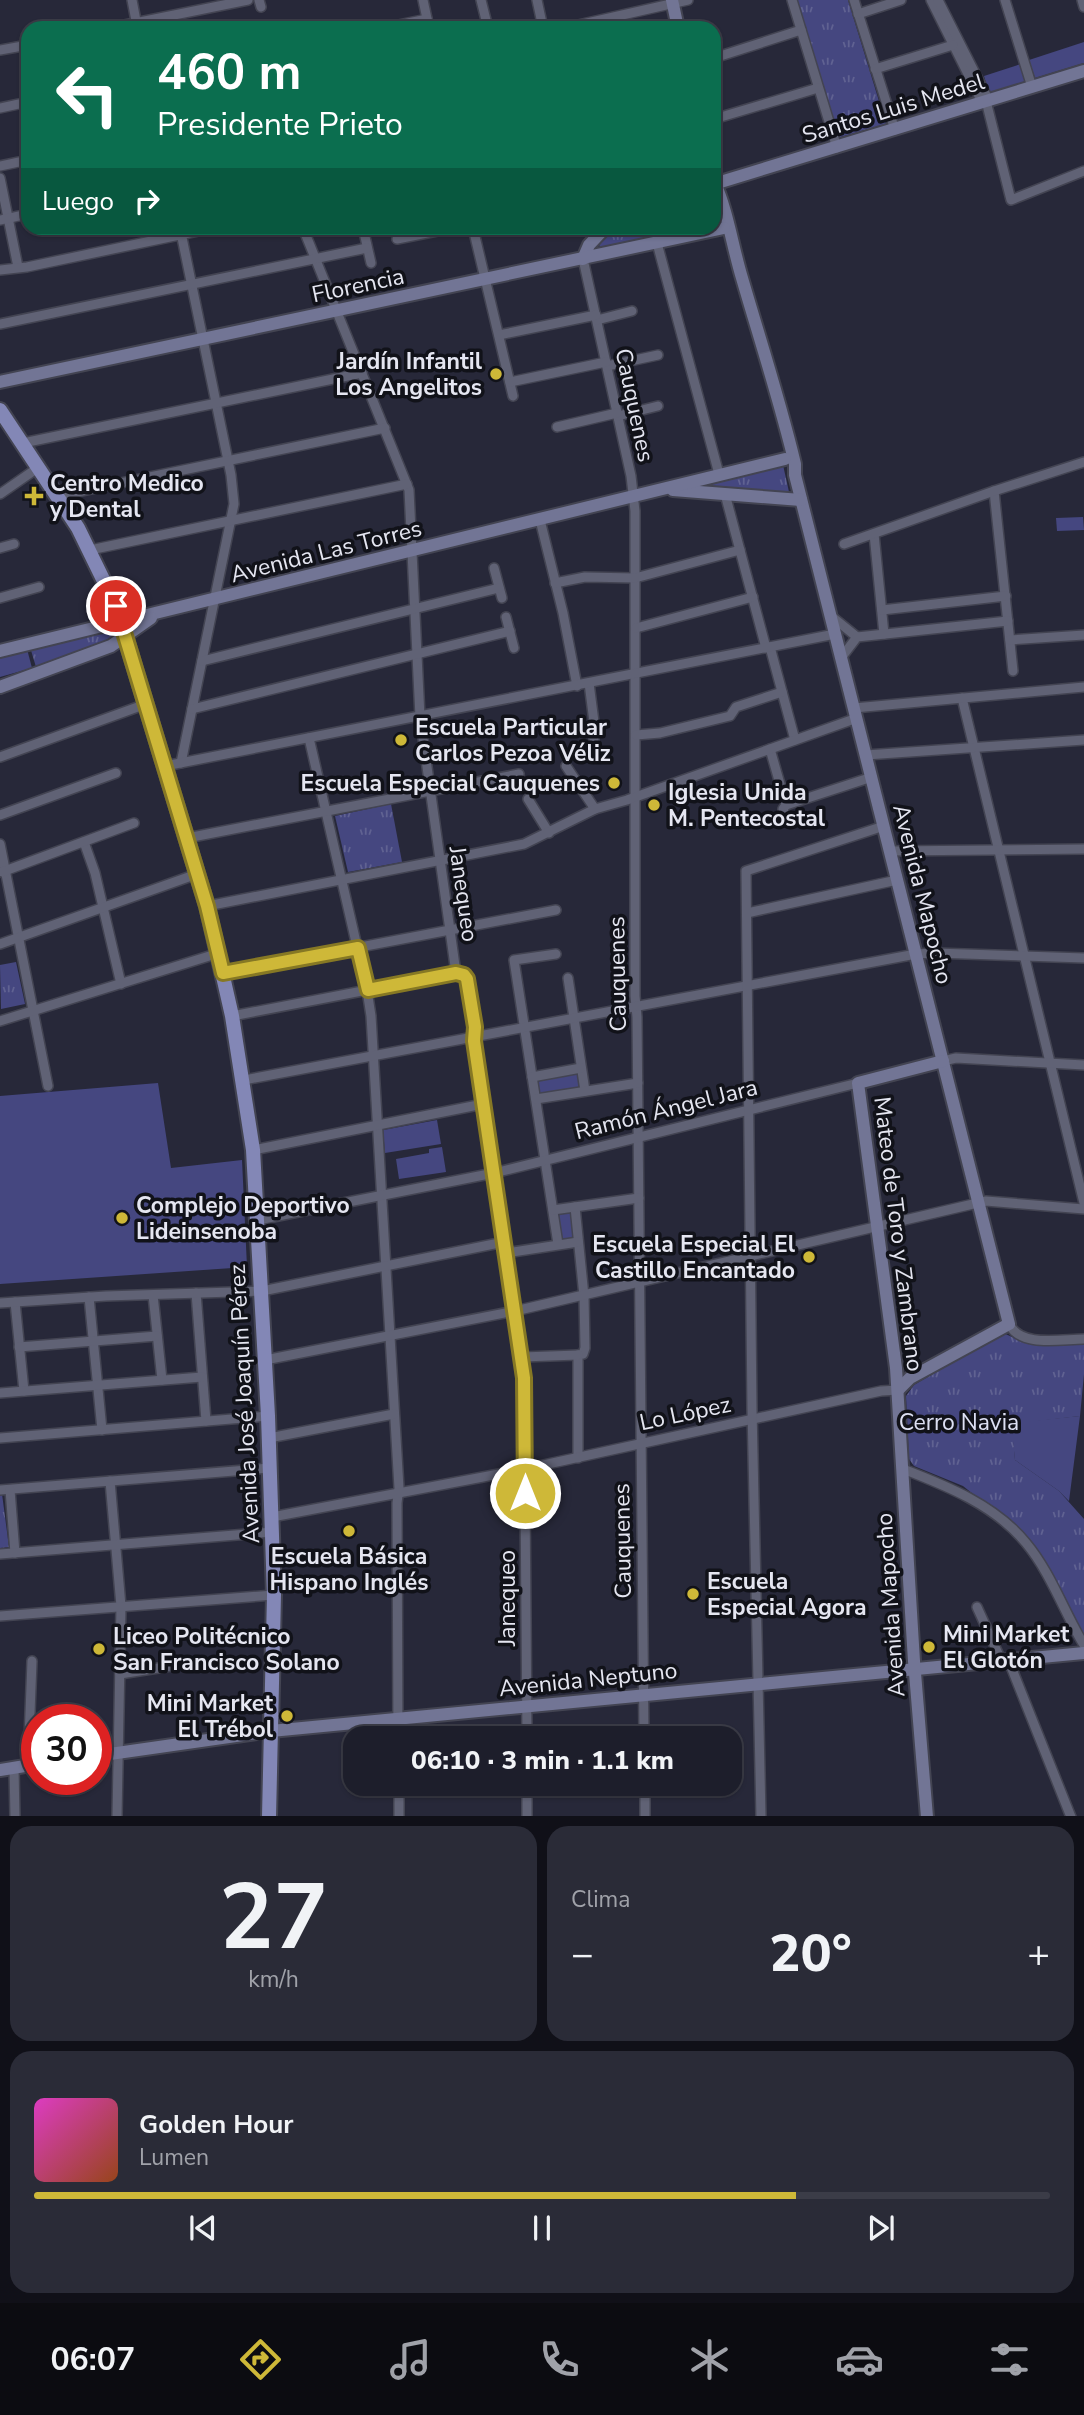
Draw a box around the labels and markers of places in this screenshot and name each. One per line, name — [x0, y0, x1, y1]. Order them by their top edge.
place label: Jardín Infantil Los Angelitos — [335, 346, 483, 403]
marker: Jardín Infantil Los Angelitos — [488, 366, 504, 382]
place label: Centro Medico y Dental — [49, 468, 204, 525]
marker: Centro Medico y Dental — [24, 486, 44, 506]
pin — [86, 576, 146, 636]
place label: Escuela Particular Carlos Pezoa Véliz — [415, 712, 611, 769]
marker: Escuela Particular Carlos Pezoa Véliz — [393, 732, 409, 748]
place label: Escuela Especial Cauquenes — [301, 768, 600, 799]
marker: Escuela Especial Cauquenes — [606, 775, 622, 791]
place label: Iglesia Unida M. Pentecostal — [668, 777, 826, 834]
marker: Iglesia Unida M. Pentecostal — [646, 797, 662, 813]
place label: Complejo Deportivo Lideinsenoba — [136, 1190, 350, 1247]
marker: Complejo Deportivo Lideinsenoba — [114, 1210, 130, 1226]
place label: Escuela Especial El Castillo Encantado — [592, 1229, 796, 1286]
marker: Escuela Especial El Castillo Encantado — [801, 1249, 817, 1265]
marker: Escuela Básica Hispano Inglés — [341, 1523, 357, 1539]
place label: Escuela Básica Hispano Inglés — [270, 1541, 428, 1598]
place label: Escuela Especial Agora — [707, 1566, 867, 1623]
marker: Escuela Especial Agora — [685, 1586, 701, 1602]
place label: Mini Market El Glotón — [943, 1619, 1069, 1676]
place label: Liceo Politécnico San Francisco Solano — [113, 1621, 340, 1678]
marker: Mini Market El Glotón — [921, 1639, 937, 1655]
marker: Liceo Politécnico San Francisco Solano — [91, 1641, 107, 1657]
place label: Mini Market El Trébol — [147, 1688, 274, 1745]
marker: Mini Market El Trébol — [279, 1708, 295, 1724]

